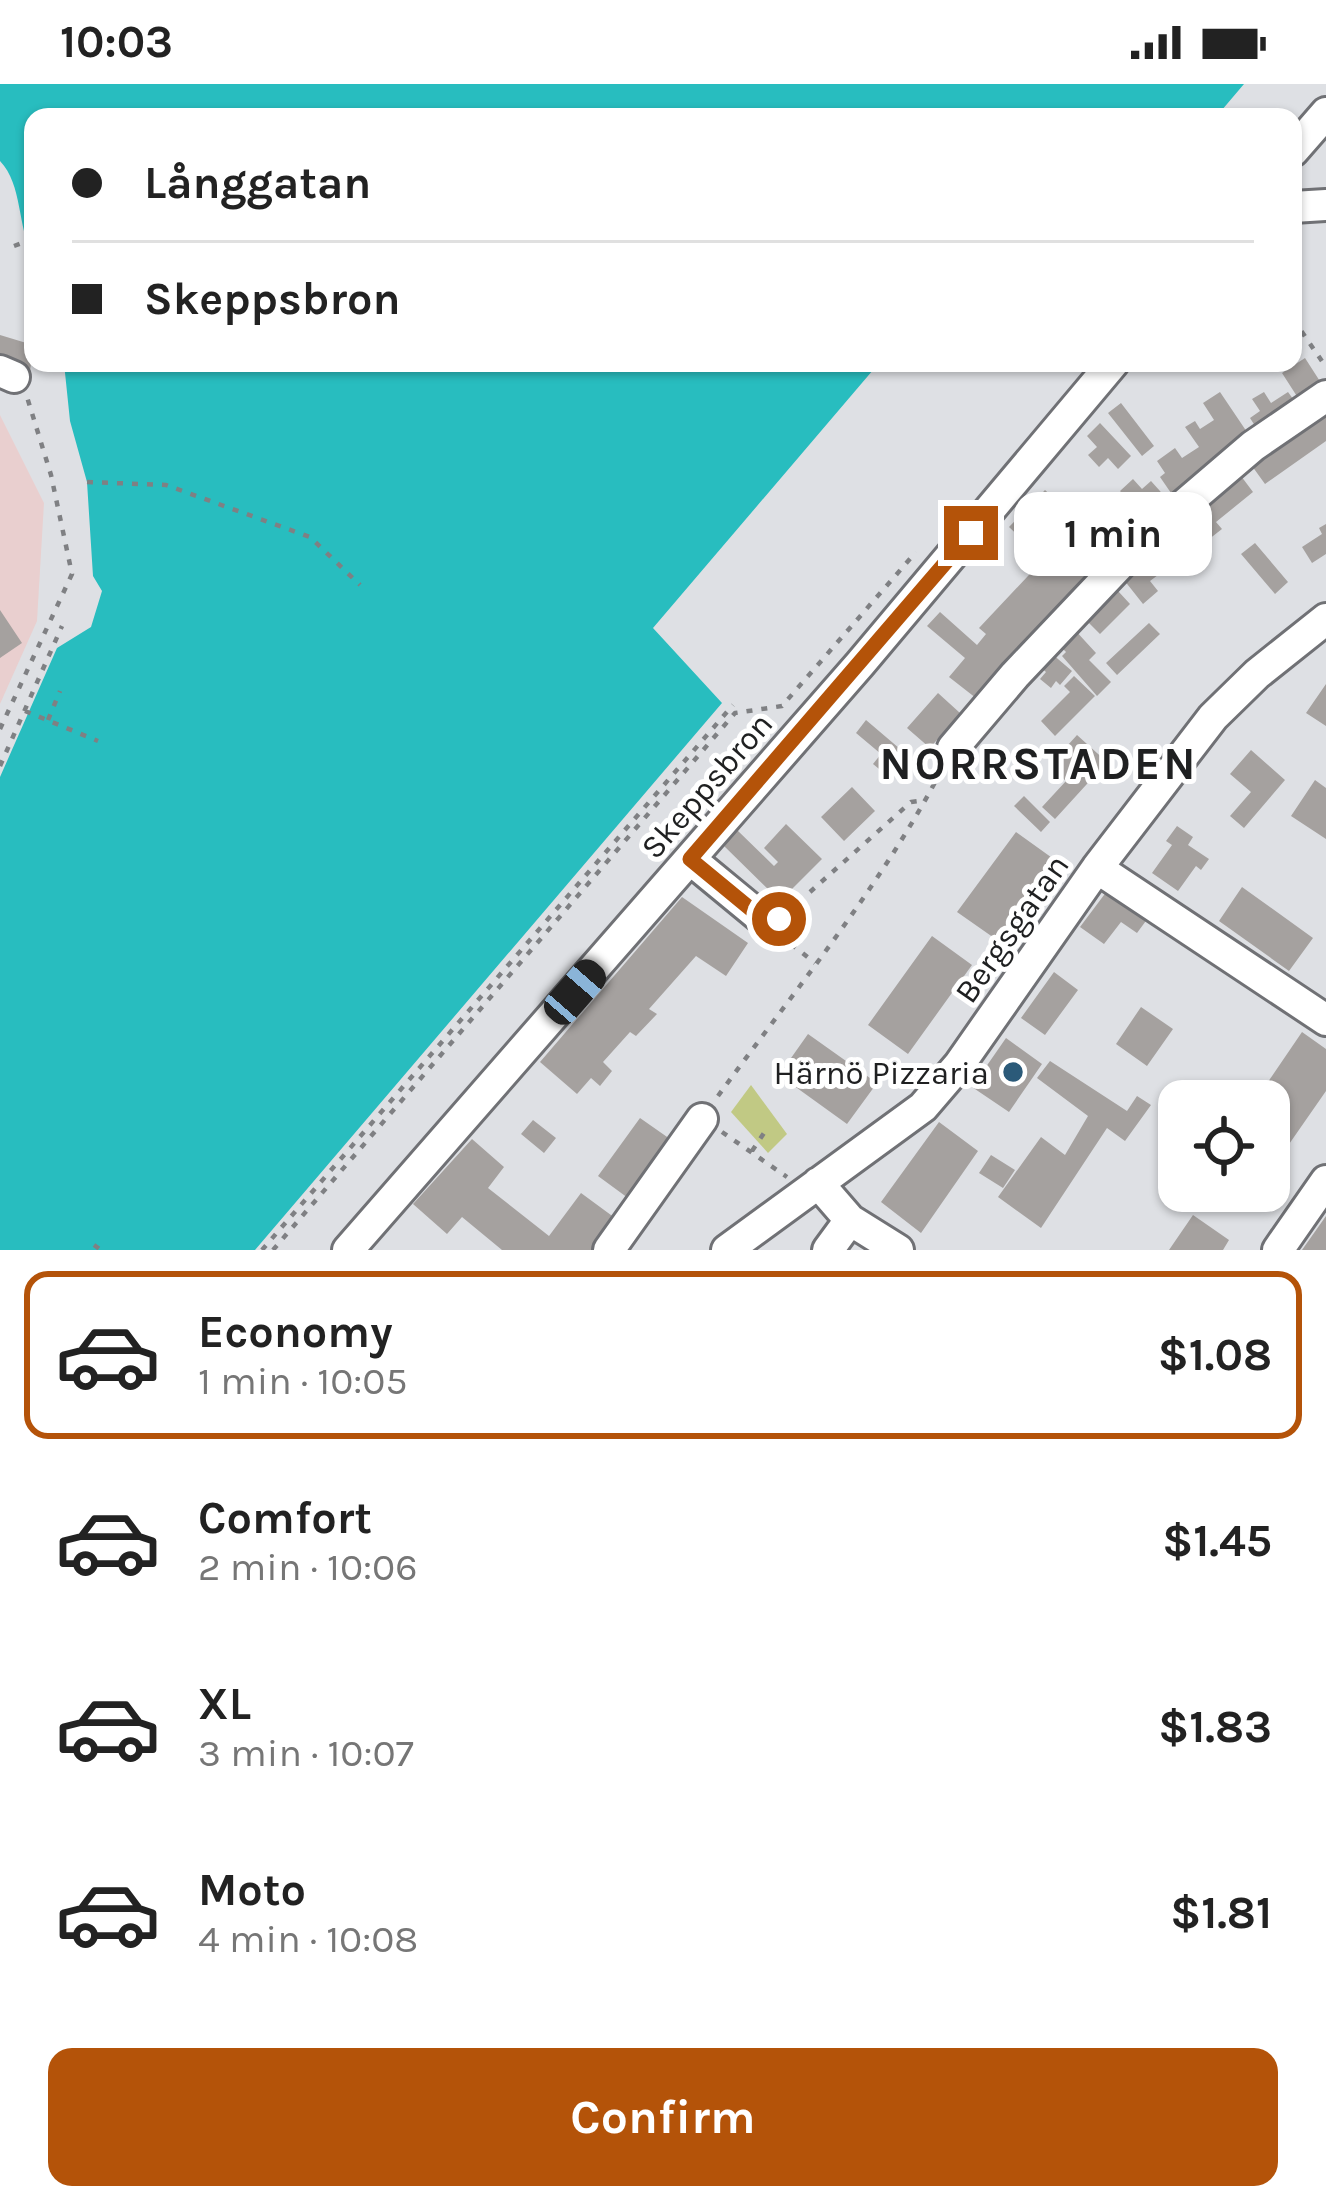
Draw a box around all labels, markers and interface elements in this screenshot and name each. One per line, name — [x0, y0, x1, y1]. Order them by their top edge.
text: 10:03 — [60, 16, 173, 68]
text: Långgatan — [144, 157, 371, 209]
text: Skeppsbron — [144, 273, 401, 325]
callout: 1 min — [1013, 491, 1211, 575]
route end — [944, 506, 998, 560]
text: 1 min — [1064, 511, 1162, 557]
street label: Skeppsbron — [633, 705, 780, 866]
district label: NORRSTADEN — [879, 738, 1199, 790]
street label: Bergsgatan — [947, 847, 1077, 1010]
route start — [752, 892, 806, 946]
car — [538, 953, 612, 1031]
place label: Härnö Pizzaria — [774, 1054, 989, 1092]
marker: Härnö Pizzaria — [1000, 1059, 1026, 1085]
map controls — [1158, 1080, 1290, 1212]
button: locate — [1158, 1080, 1290, 1212]
icon: car — [54, 1301, 162, 1409]
text: Economy — [198, 1306, 393, 1358]
text: $1.08 — [1158, 1329, 1272, 1381]
text: 1 min · 10:05 — [198, 1358, 407, 1404]
icon: car — [54, 1487, 162, 1595]
text: Comfort — [198, 1492, 372, 1544]
text: $1.45 — [1162, 1515, 1272, 1567]
text: 2 min · 10:06 — [198, 1544, 418, 1590]
icon: car — [54, 1673, 162, 1781]
text: XL — [198, 1678, 251, 1730]
text: $1.83 — [1158, 1701, 1272, 1753]
text: 3 min · 10:07 — [198, 1730, 414, 1776]
icon: car — [54, 1859, 162, 1967]
text: Moto — [198, 1864, 306, 1916]
text: $1.81 — [1170, 1887, 1272, 1939]
text: 4 min · 10:08 — [198, 1916, 418, 1962]
button: Confirm — [48, 2048, 1278, 2186]

